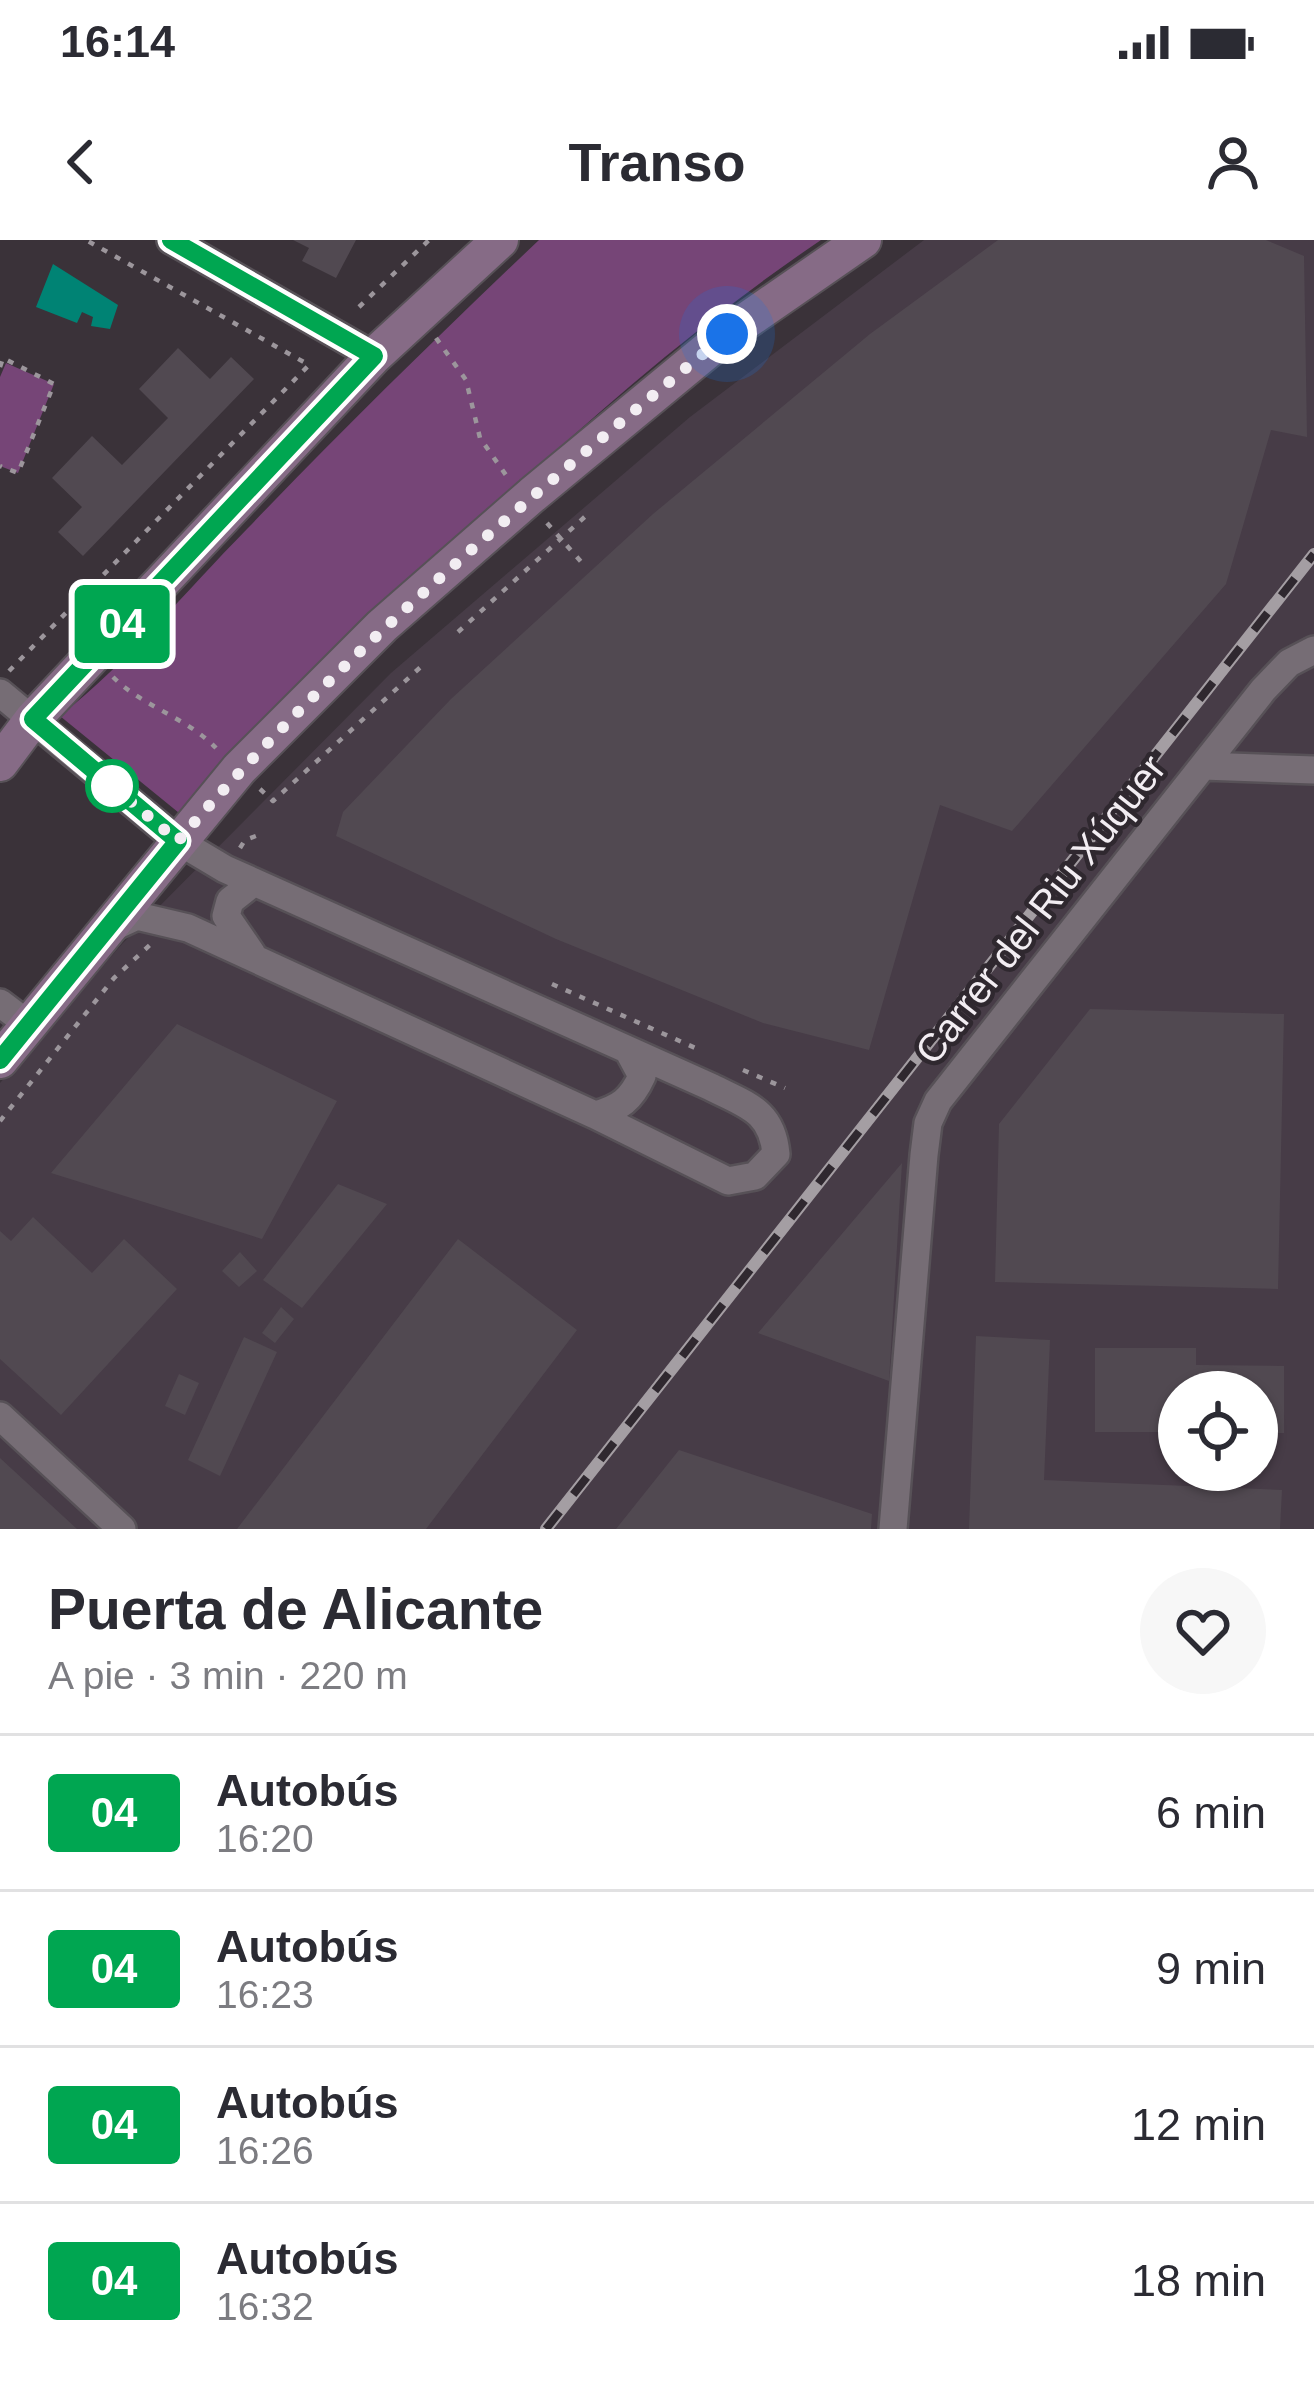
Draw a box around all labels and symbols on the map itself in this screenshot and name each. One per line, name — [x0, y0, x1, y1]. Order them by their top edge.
your location — [697, 304, 757, 364]
line badge: 04 — [68, 585, 176, 663]
street label: Carrer del Riu Xúquer — [907, 747, 1174, 1072]
unlabelled marker — [87, 761, 137, 811]

